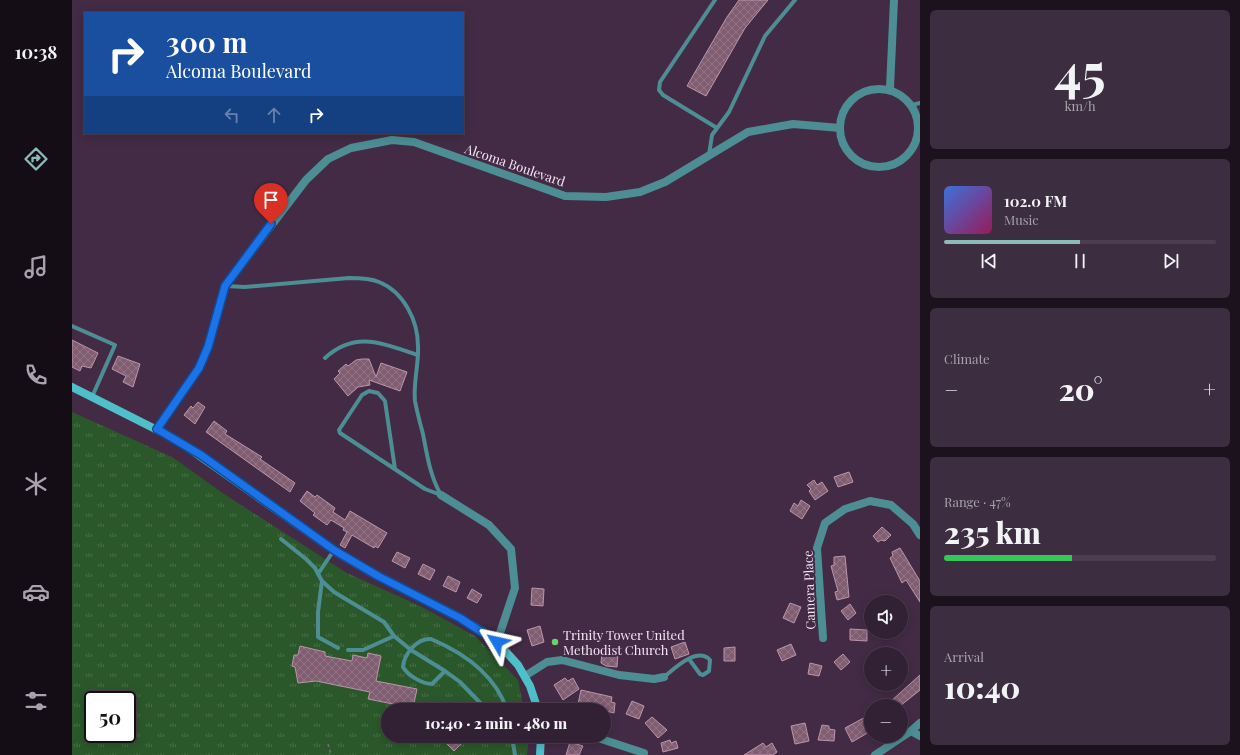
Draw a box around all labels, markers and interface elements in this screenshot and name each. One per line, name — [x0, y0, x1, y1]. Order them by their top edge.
text: 300 m — [166, 23, 248, 60]
icon: right — [100, 28, 152, 80]
text: 45 — [1054, 36, 1106, 105]
text: 10:38 — [15, 40, 57, 64]
text: Alcoma Boulevard — [166, 59, 311, 83]
text: km/h — [1064, 97, 1096, 114]
icon: left — [221, 104, 243, 126]
icon: ahead — [263, 104, 285, 126]
icon: right — [305, 104, 327, 126]
street label: Alcoma Boulevard — [462, 139, 568, 190]
icon: directions — [22, 145, 50, 173]
pin — [254, 183, 288, 224]
icon: arrive — [260, 189, 282, 211]
text: 102.0 FM — [1004, 191, 1067, 211]
text: Music — [1004, 211, 1039, 228]
icon: previous — [978, 250, 1000, 272]
icon: pause — [1069, 250, 1091, 272]
icon: next — [1160, 250, 1182, 272]
icon: music — [22, 253, 50, 281]
text: Climate — [944, 350, 990, 367]
icon: phone — [22, 361, 50, 389]
text: 20° — [1059, 369, 1103, 409]
text: − — [944, 374, 958, 404]
text: + — [1203, 374, 1216, 404]
icon: climate — [22, 470, 50, 498]
text: Range · 47% — [944, 493, 1011, 510]
text: 235 km — [944, 512, 1041, 552]
street label: Camera Place — [799, 550, 818, 630]
icon: car — [22, 578, 50, 606]
map controls — [864, 595, 908, 743]
button: sound — [864, 595, 908, 639]
position arrow — [476, 621, 518, 663]
place label: Trinity Tower United Methodist Church — [563, 626, 685, 658]
marker: Trinity Tower United Methodist Church — [550, 637, 560, 647]
button: + — [864, 647, 908, 691]
text: Arrival — [944, 648, 984, 665]
text: 10:40 — [944, 667, 1020, 707]
icon: filters — [22, 687, 50, 715]
speed limit sign: 50 — [84, 691, 136, 743]
button: − — [864, 699, 908, 743]
text: 10:40 · 2 min · 480 m — [425, 713, 567, 733]

